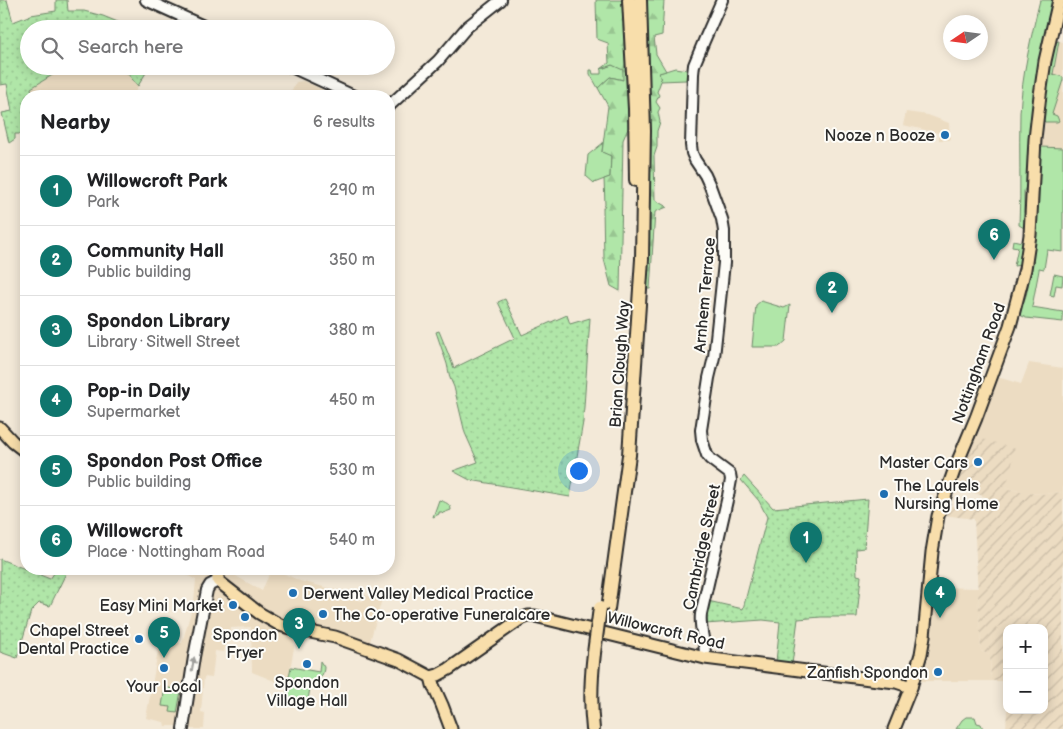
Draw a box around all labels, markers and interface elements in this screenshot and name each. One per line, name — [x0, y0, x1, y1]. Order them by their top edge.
north arrow — [943, 15, 988, 60]
search box — [20, 20, 395, 75]
icon: search — [38, 34, 66, 62]
text: Search here — [78, 36, 183, 59]
text: Nearby — [40, 110, 110, 135]
text: 6 results — [313, 113, 375, 132]
place label: Nooze n Booze — [824, 127, 936, 146]
marker: Nooze n Booze — [939, 129, 951, 141]
text: Willowcroft Park — [87, 170, 227, 193]
text: 1 — [53, 181, 59, 200]
text: 290 m — [329, 181, 375, 200]
text: Park — [87, 193, 119, 212]
pin: 6 — [978, 219, 1010, 260]
street label: Arnhem Terrace — [691, 236, 720, 354]
text: Community Hall — [87, 240, 224, 263]
text: 2 — [51, 251, 61, 270]
text: 350 m — [329, 251, 375, 270]
text: Public building — [87, 263, 191, 282]
pin: 2 — [816, 272, 848, 313]
street label: Brian Clough Way — [607, 299, 634, 428]
street label: Nottingham Road — [949, 301, 1010, 426]
text: Spondon Library — [87, 310, 230, 333]
text: 3 — [51, 321, 61, 340]
text: 380 m — [329, 321, 375, 340]
text: Library · Sitwell Street — [87, 333, 240, 352]
text: Pop-in Daily — [87, 380, 190, 403]
text: 4 — [51, 391, 61, 410]
text: 450 m — [329, 391, 375, 410]
text: Supermarket — [87, 403, 180, 422]
text: Spondon Post Office — [87, 450, 263, 473]
place label: Master Cars — [879, 454, 968, 473]
marker: Master Cars — [972, 456, 984, 468]
your location — [566, 458, 592, 484]
text: 5 — [51, 461, 61, 480]
text: 530 m — [329, 461, 375, 480]
text: Public building — [87, 473, 191, 492]
place label: The Laurels Nursing Home — [894, 477, 999, 514]
street label: Cambridge Street — [680, 483, 725, 612]
marker: The Laurels Nursing Home — [878, 488, 890, 500]
text: Willowcroft — [87, 520, 183, 543]
pin: 1 — [790, 522, 822, 563]
text: 6 — [51, 531, 61, 550]
text: 540 m — [329, 531, 375, 550]
text: Place · Nottingham Road — [87, 543, 265, 562]
pin: 4 — [924, 577, 956, 618]
place label: Derwent Valley Medical Practice — [303, 585, 534, 604]
marker: Derwent Valley Medical Practice — [287, 587, 299, 599]
place label: Easy Mini Market — [100, 597, 223, 616]
marker: Easy Mini Market — [227, 599, 239, 611]
place label: The Co-operative Funeralcare — [333, 606, 551, 625]
pin: 3 — [283, 608, 315, 649]
marker: The Co-operative Funeralcare — [317, 608, 329, 620]
street label: Willowcroft Road — [605, 609, 726, 654]
marker: Spondon Fryer — [239, 611, 251, 623]
pin: 5 — [148, 617, 180, 658]
place label: Chapel Street Dental Practice — [18, 622, 130, 659]
map controls — [1003, 624, 1048, 714]
button: + — [1003, 624, 1048, 669]
place label: Spondon Fryer — [213, 626, 277, 663]
marker: Chapel Street Dental Practice — [133, 633, 145, 645]
one-way arrow — [190, 655, 198, 671]
marker: Spondon Village Hall — [301, 658, 313, 670]
marker: Your Local — [158, 662, 170, 674]
place label: Zanfish Spondon — [806, 664, 928, 683]
marker: Zanfish Spondon — [932, 666, 944, 678]
button: − — [1003, 669, 1048, 714]
place label: Spondon Village Hall — [267, 674, 347, 711]
place label: Your Local — [126, 678, 201, 697]

